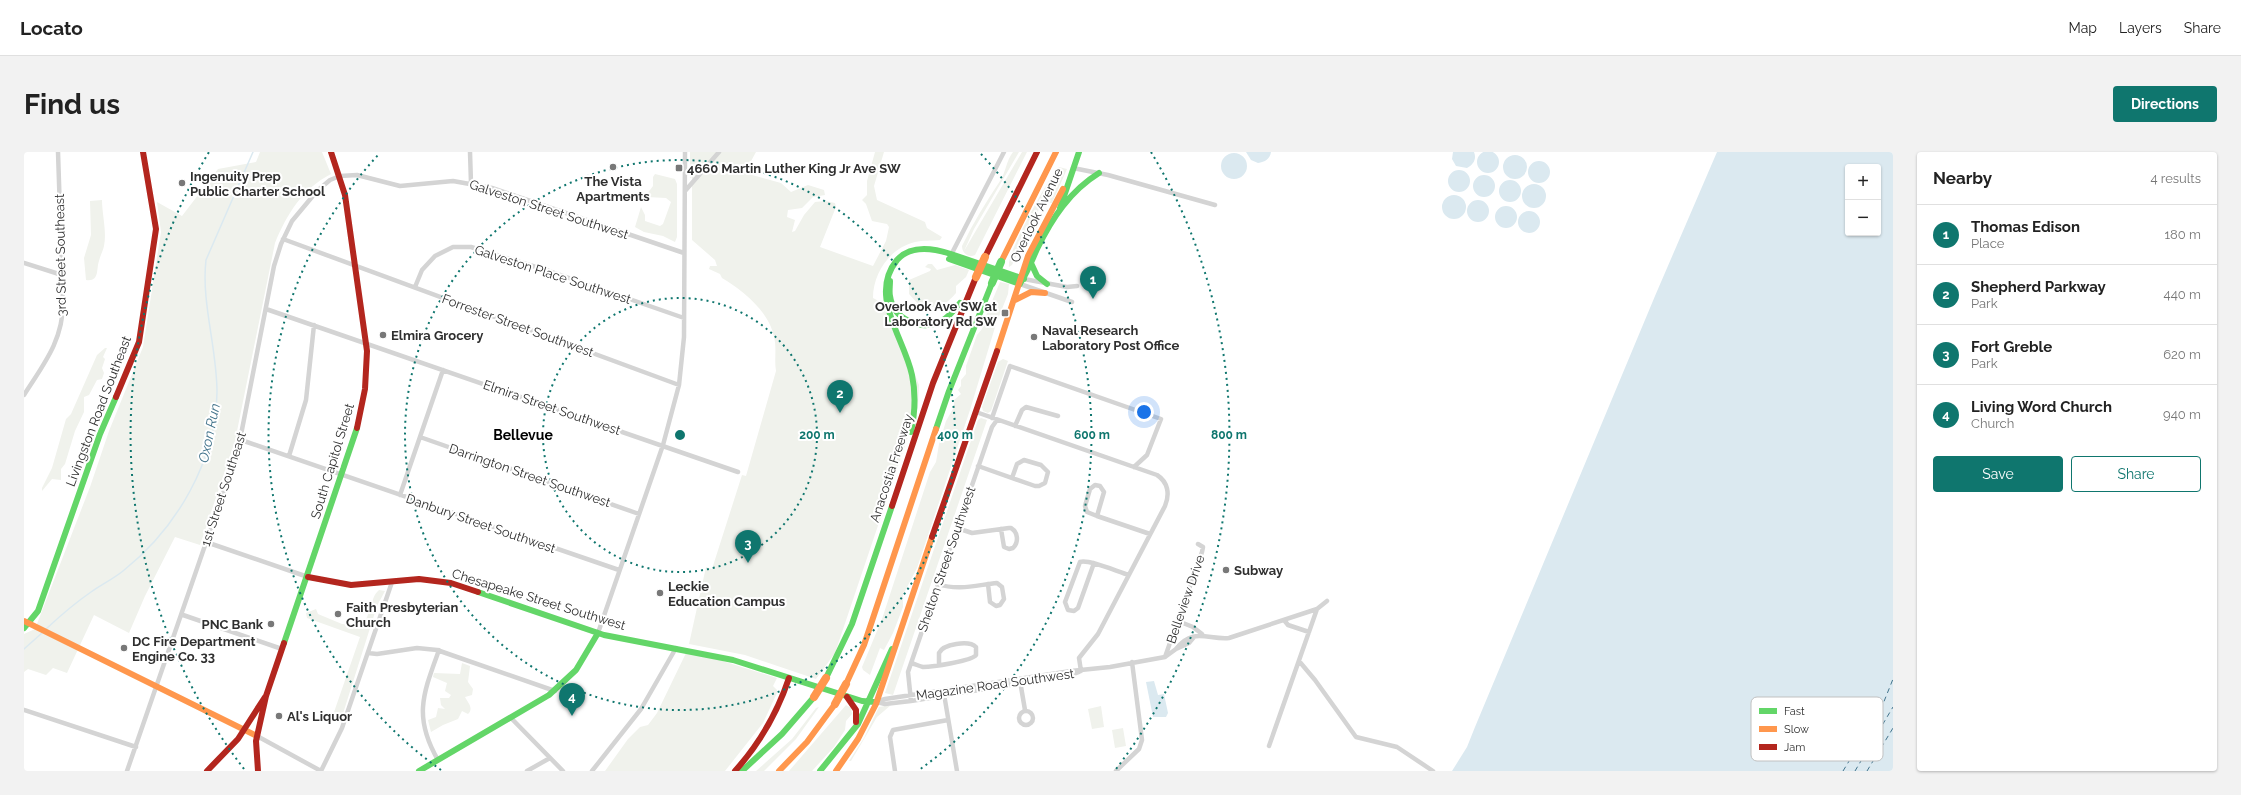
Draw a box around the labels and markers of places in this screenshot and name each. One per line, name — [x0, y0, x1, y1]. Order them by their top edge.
place label: 4660 Martin Luther King Jr Ave SW — [687, 161, 901, 176]
marker: The Vista Apartments — [608, 162, 618, 172]
marker: 4660 Martin Luther King Jr Ave SW — [674, 163, 684, 173]
place label: Ingenuity Prep Public Charter School — [190, 169, 326, 199]
place label: The Vista Apartments — [576, 174, 650, 204]
marker: Ingenuity Prep Public Charter School — [177, 178, 187, 188]
pin: 1 — [1080, 266, 1106, 299]
place label: Overlook Ave SW at Laboratory Rd SW — [875, 299, 997, 329]
marker: Overlook Ave SW at Laboratory Rd SW — [1000, 308, 1010, 318]
place label: Naval Research Laboratory Post Office — [1042, 323, 1180, 353]
place label: Elmira Grocery — [391, 328, 483, 343]
marker: Elmira Grocery — [378, 330, 388, 340]
marker: Naval Research Laboratory Post Office — [1029, 332, 1039, 342]
pin: 2 — [827, 380, 853, 413]
centre of rings — [673, 428, 687, 442]
pin: 3 — [735, 530, 761, 563]
place label: Subway — [1234, 563, 1283, 578]
marker: Subway — [1221, 565, 1231, 575]
place label: Leckie Education Campus — [668, 579, 786, 609]
marker: Leckie Education Campus — [655, 588, 665, 598]
place label: Faith Presbyterian Church — [346, 600, 459, 630]
marker: Faith Presbyterian Church — [333, 609, 343, 619]
place label: PNC Bank — [202, 617, 264, 632]
marker: PNC Bank — [266, 619, 276, 629]
place label: DC Fire Department Engine Co. 33 — [132, 634, 256, 664]
marker: DC Fire Department Engine Co. 33 — [119, 643, 129, 653]
pin: 4 — [559, 683, 585, 716]
place label: Al's Liquor — [287, 709, 352, 724]
marker: Al's Liquor — [274, 711, 284, 721]

